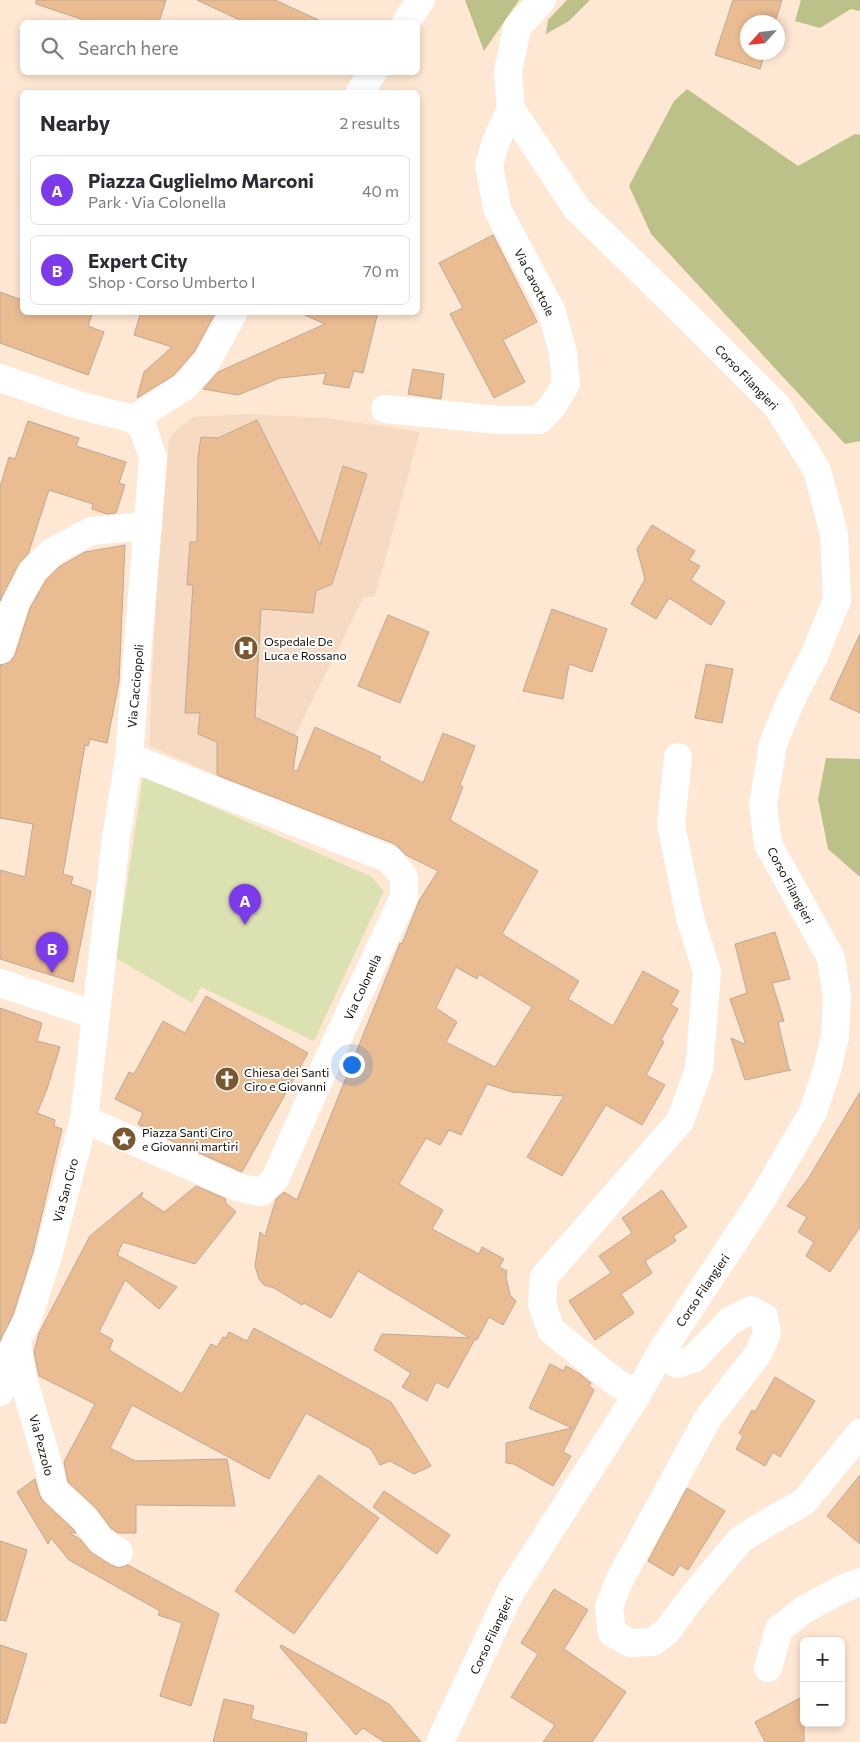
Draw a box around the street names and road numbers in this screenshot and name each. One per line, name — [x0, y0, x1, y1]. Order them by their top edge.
street label: Via Cavottole — [512, 246, 558, 318]
street label: Corso Filangieri — [712, 342, 782, 412]
street label: Via Caccioppoli — [124, 644, 146, 728]
street label: Corso Filangieri — [765, 844, 817, 926]
street label: Via Colonella — [341, 952, 383, 1022]
street label: Via San Ciro — [50, 1157, 80, 1223]
street label: Corso Filangieri — [672, 1251, 732, 1329]
street label: Via Pezzolo — [27, 1413, 57, 1477]
street label: Corso Filangieri — [467, 1594, 515, 1676]

